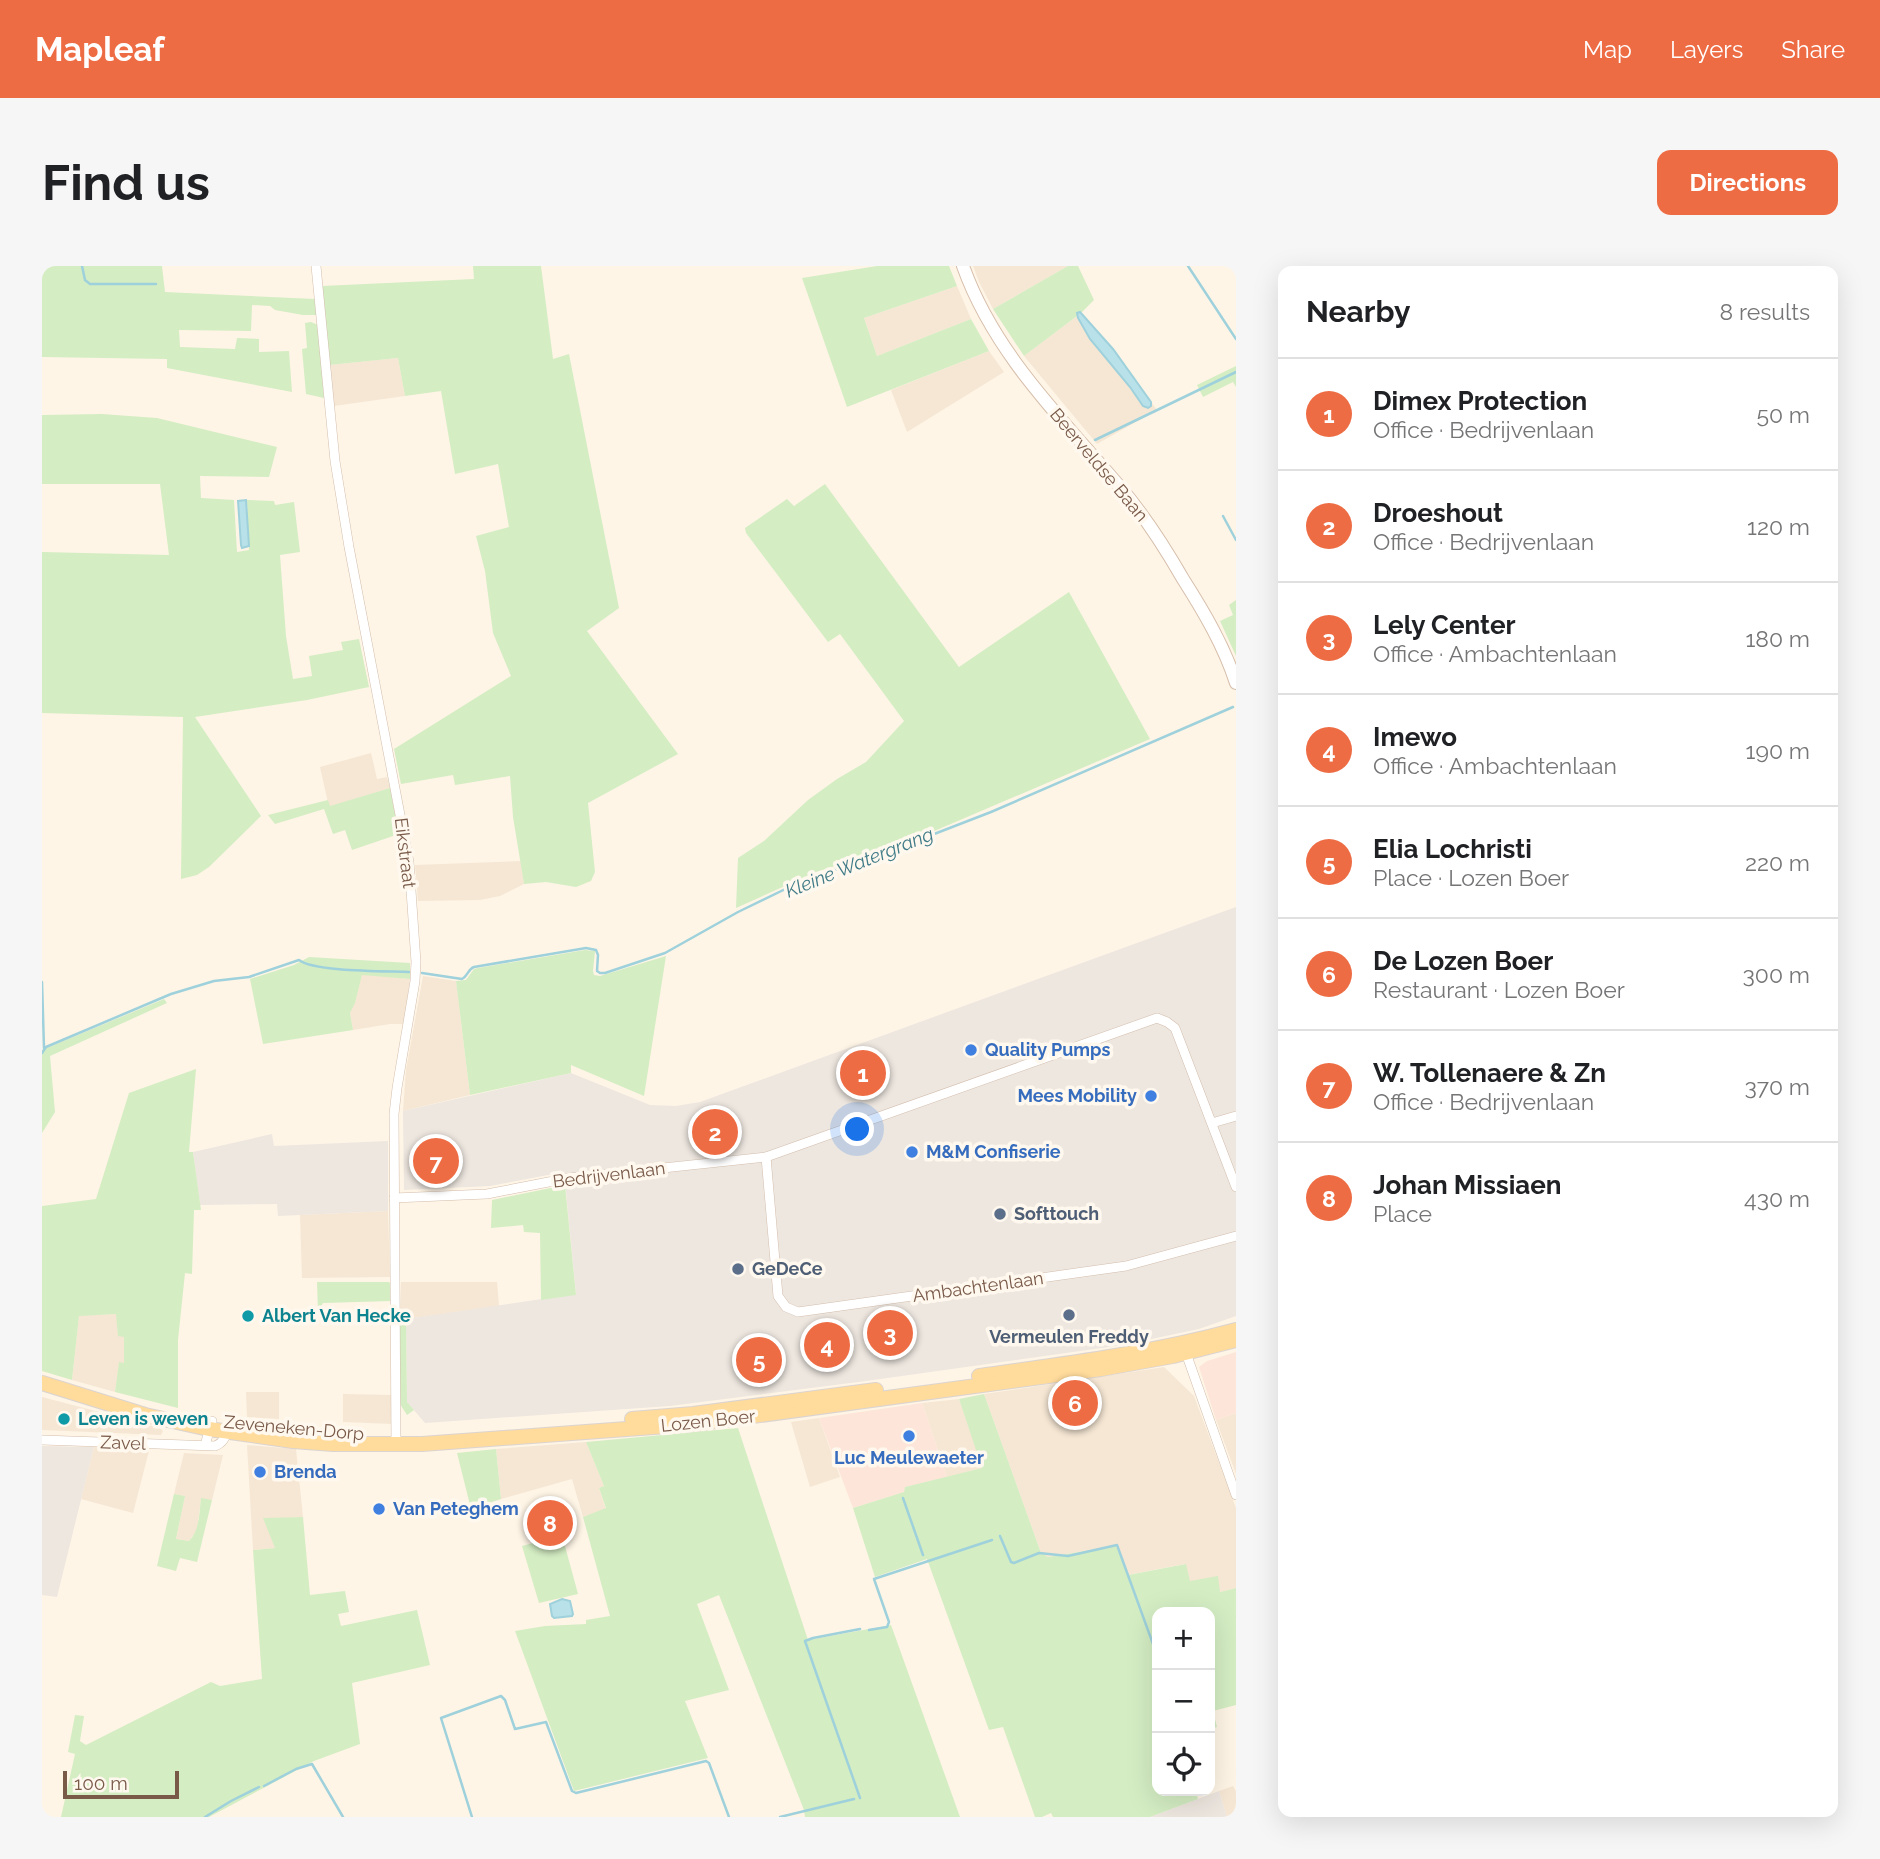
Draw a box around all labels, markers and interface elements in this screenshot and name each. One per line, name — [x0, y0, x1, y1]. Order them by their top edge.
text: Mapleaf — [35, 30, 165, 69]
text: Map — [1583, 35, 1632, 64]
text: Layers — [1670, 35, 1743, 64]
text: Share — [1781, 35, 1845, 64]
button: Directions — [1657, 150, 1838, 215]
text: Find us — [42, 154, 210, 211]
text: Nearby — [1306, 294, 1410, 329]
text: 8 results — [1719, 298, 1810, 325]
text: Dimex Protection — [1373, 386, 1587, 416]
text: 1 — [1323, 401, 1335, 428]
text: 50 m — [1756, 401, 1810, 428]
street label: Beerveldse Baan — [1046, 404, 1153, 526]
text: Office · Bedrijvenlaan — [1373, 416, 1594, 443]
text: Droeshout — [1373, 498, 1503, 528]
text: 2 — [1323, 513, 1335, 540]
text: 120 m — [1747, 513, 1810, 540]
text: Office · Bedrijvenlaan — [1373, 528, 1594, 555]
text: Lely Center — [1373, 610, 1516, 640]
text: 3 — [1323, 625, 1335, 652]
text: 180 m — [1745, 625, 1810, 652]
text: Office · Ambachtenlaan — [1373, 640, 1617, 667]
text: Imewo — [1373, 722, 1457, 752]
text: 4 — [1322, 737, 1336, 764]
text: 190 m — [1746, 737, 1810, 764]
text: Office · Ambachtenlaan — [1373, 752, 1617, 779]
street label: Eikstraat — [391, 816, 420, 889]
water label: Kleine Watergrang — [782, 822, 936, 902]
text: Elia Lochristi — [1373, 834, 1532, 864]
text: 5 — [1323, 849, 1335, 876]
text: 220 m — [1745, 849, 1810, 876]
text: Place · Lozen Boer — [1373, 864, 1569, 891]
text: De Lozen Boer — [1373, 946, 1553, 976]
text: 6 — [1322, 961, 1336, 988]
text: 300 m — [1743, 961, 1810, 988]
text: Restaurant · Lozen Boer — [1373, 976, 1625, 1003]
place label: Quality Pumps — [985, 1039, 1110, 1060]
marker: Quality Pumps — [963, 1042, 979, 1058]
pin: 1 — [840, 1047, 886, 1099]
text: W. Tollenaere & Zn — [1373, 1058, 1606, 1088]
text: 7 — [1323, 1073, 1335, 1100]
text: 370 m — [1745, 1073, 1810, 1100]
place label: Mees Mobility — [1017, 1085, 1137, 1106]
marker: Mees Mobility — [1143, 1088, 1159, 1104]
text: Office · Bedrijvenlaan — [1373, 1088, 1594, 1115]
pin: 2 — [692, 1106, 738, 1158]
your location — [840, 1112, 874, 1146]
pin: 7 — [413, 1135, 459, 1187]
place label: M&M Confiserie — [926, 1141, 1061, 1162]
marker: M&M Confiserie — [904, 1144, 920, 1160]
street label: Bedrijvenlaan — [551, 1157, 666, 1192]
text: Johan Missiaen — [1373, 1170, 1562, 1200]
text: 8 — [1322, 1185, 1336, 1212]
text: 430 m — [1744, 1185, 1810, 1212]
text: Place — [1373, 1200, 1432, 1227]
place label: Softtouch — [1014, 1203, 1099, 1224]
marker: Softtouch — [992, 1206, 1008, 1222]
place label: GeDeCe — [752, 1258, 823, 1279]
marker: GeDeCe — [730, 1261, 746, 1277]
street label: Ambachtenlaan — [911, 1267, 1045, 1306]
place label: Albert Van Hecke — [262, 1305, 411, 1326]
pin: 3 — [867, 1307, 913, 1359]
marker: Vermeulen Freddy — [1061, 1307, 1077, 1323]
marker: Albert Van Hecke — [240, 1308, 256, 1324]
pin: 4 — [804, 1319, 850, 1371]
place label: Vermeulen Freddy — [989, 1326, 1149, 1347]
pin: 5 — [736, 1334, 782, 1386]
pin: 6 — [1052, 1377, 1098, 1429]
street label: Lozen Boer — [660, 1405, 757, 1436]
place label: Leven is weven — [78, 1408, 208, 1429]
marker: Leven is weven — [56, 1411, 72, 1427]
street label: Zeveneken-Dorp — [223, 1411, 365, 1444]
marker: Luc Meulewaeter — [901, 1428, 917, 1444]
street label: Zavel — [100, 1431, 146, 1454]
place label: Luc Meulewaeter — [834, 1447, 984, 1468]
place label: Brenda — [274, 1461, 337, 1482]
marker: Brenda — [252, 1464, 268, 1480]
pin: 8 — [527, 1497, 573, 1549]
place label: Van Peteghem — [393, 1498, 519, 1519]
marker: Van Peteghem — [371, 1501, 387, 1517]
map controls — [1152, 1607, 1215, 1796]
button: + — [1152, 1607, 1215, 1670]
button: − — [1152, 1670, 1215, 1733]
button: locate — [1152, 1733, 1215, 1796]
scale bar — [63, 1768, 178, 1800]
text: 100 m — [74, 1772, 128, 1794]

